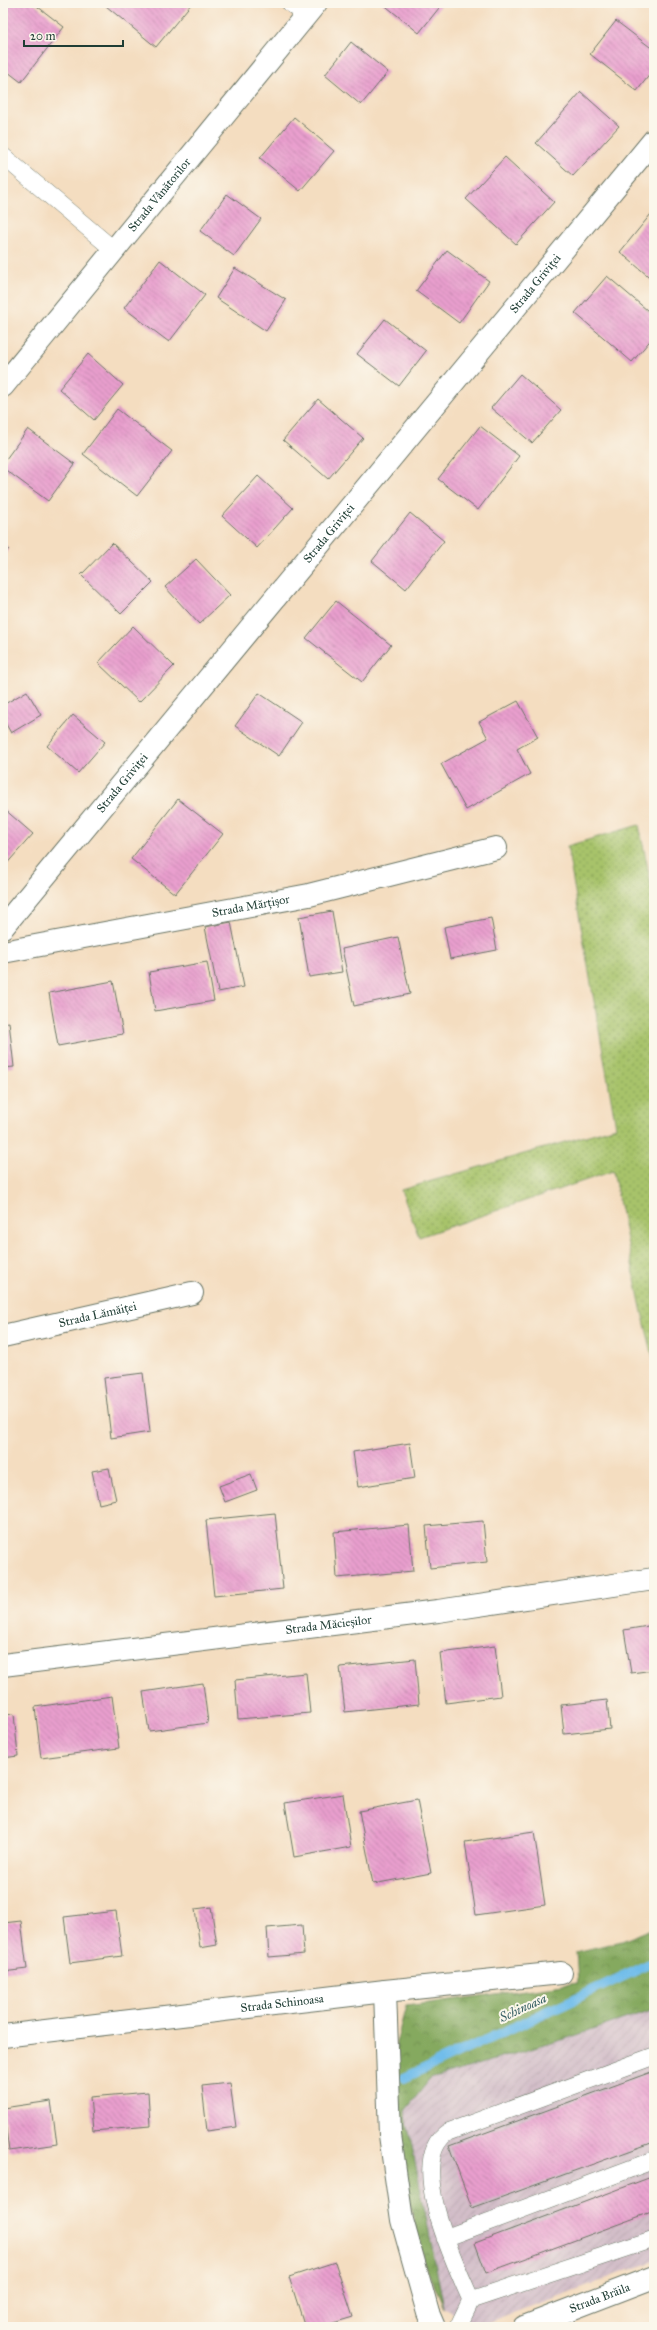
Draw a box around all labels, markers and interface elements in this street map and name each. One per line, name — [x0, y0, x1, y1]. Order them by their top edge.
scale bar — [24, 22, 123, 48]
text: 20 m — [30, 29, 56, 43]
street label: Strada Vânătorilor — [125, 155, 194, 234]
street label: Strada Griviței — [507, 251, 564, 316]
street label: Strada Griviței — [300, 500, 358, 566]
street label: Strada Griviței — [94, 750, 151, 815]
street label: Strada Mărțișor — [211, 892, 291, 920]
street label: Strada Lămăiței — [57, 1299, 139, 1330]
street label: Strada Măcieșilor — [285, 1612, 373, 1637]
water label: Schinoasa — [496, 1990, 549, 2026]
street label: Strada Schinoasa — [240, 1991, 325, 2015]
street label: Strada Brăila — [567, 2280, 633, 2316]

